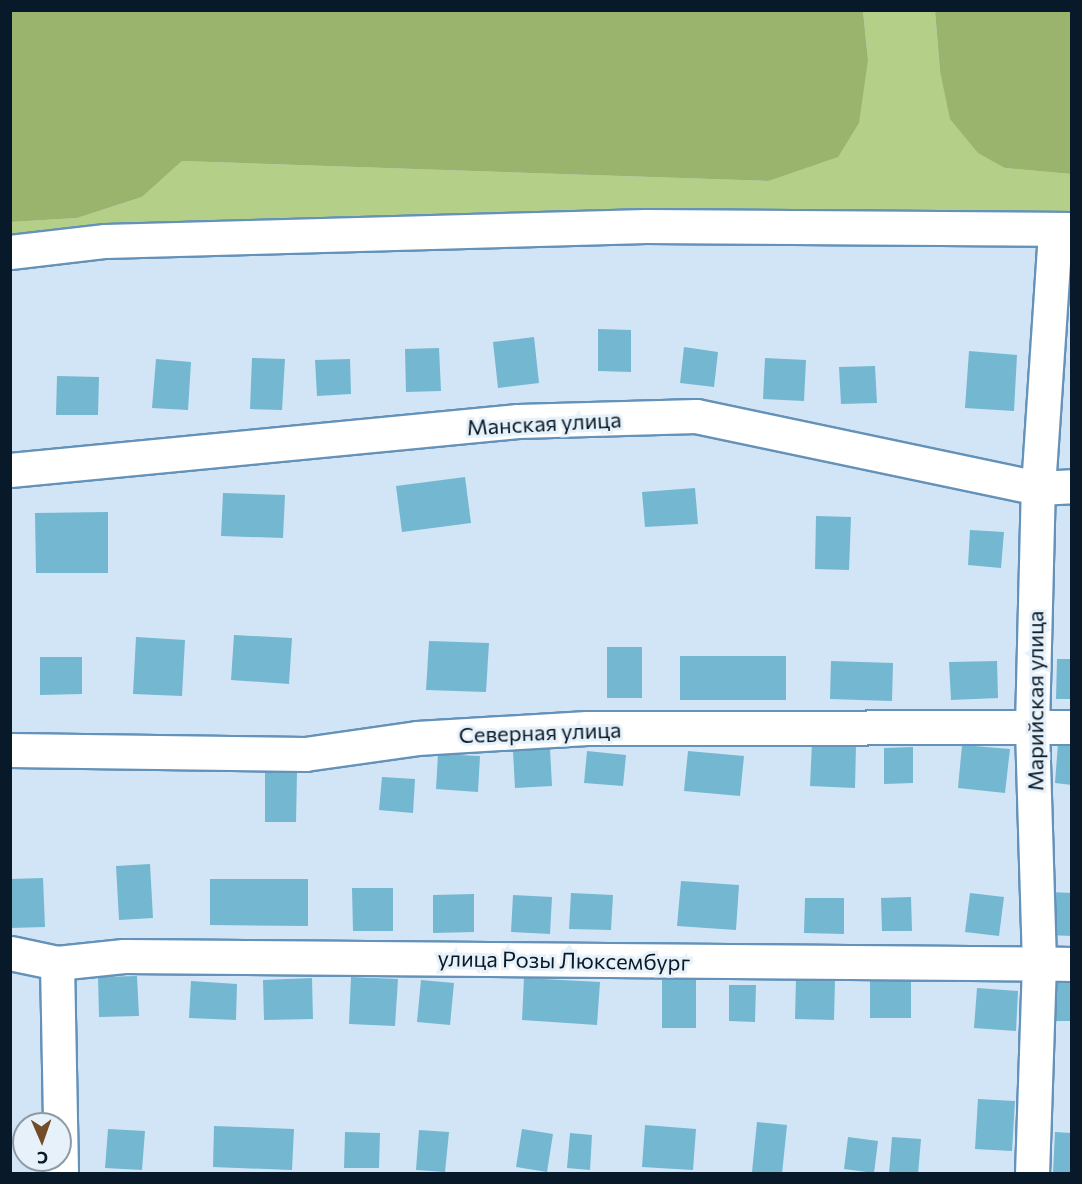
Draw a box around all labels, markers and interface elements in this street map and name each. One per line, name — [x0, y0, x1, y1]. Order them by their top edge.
street label: Манская улица — [466, 406, 622, 440]
street label: Марийская улица — [1022, 611, 1048, 791]
street label: Северная улица — [458, 716, 622, 748]
street label: улица Розы Люксембург — [438, 945, 690, 975]
north arrow — [12, 1112, 72, 1172]
text: С — [37, 1149, 48, 1168]

